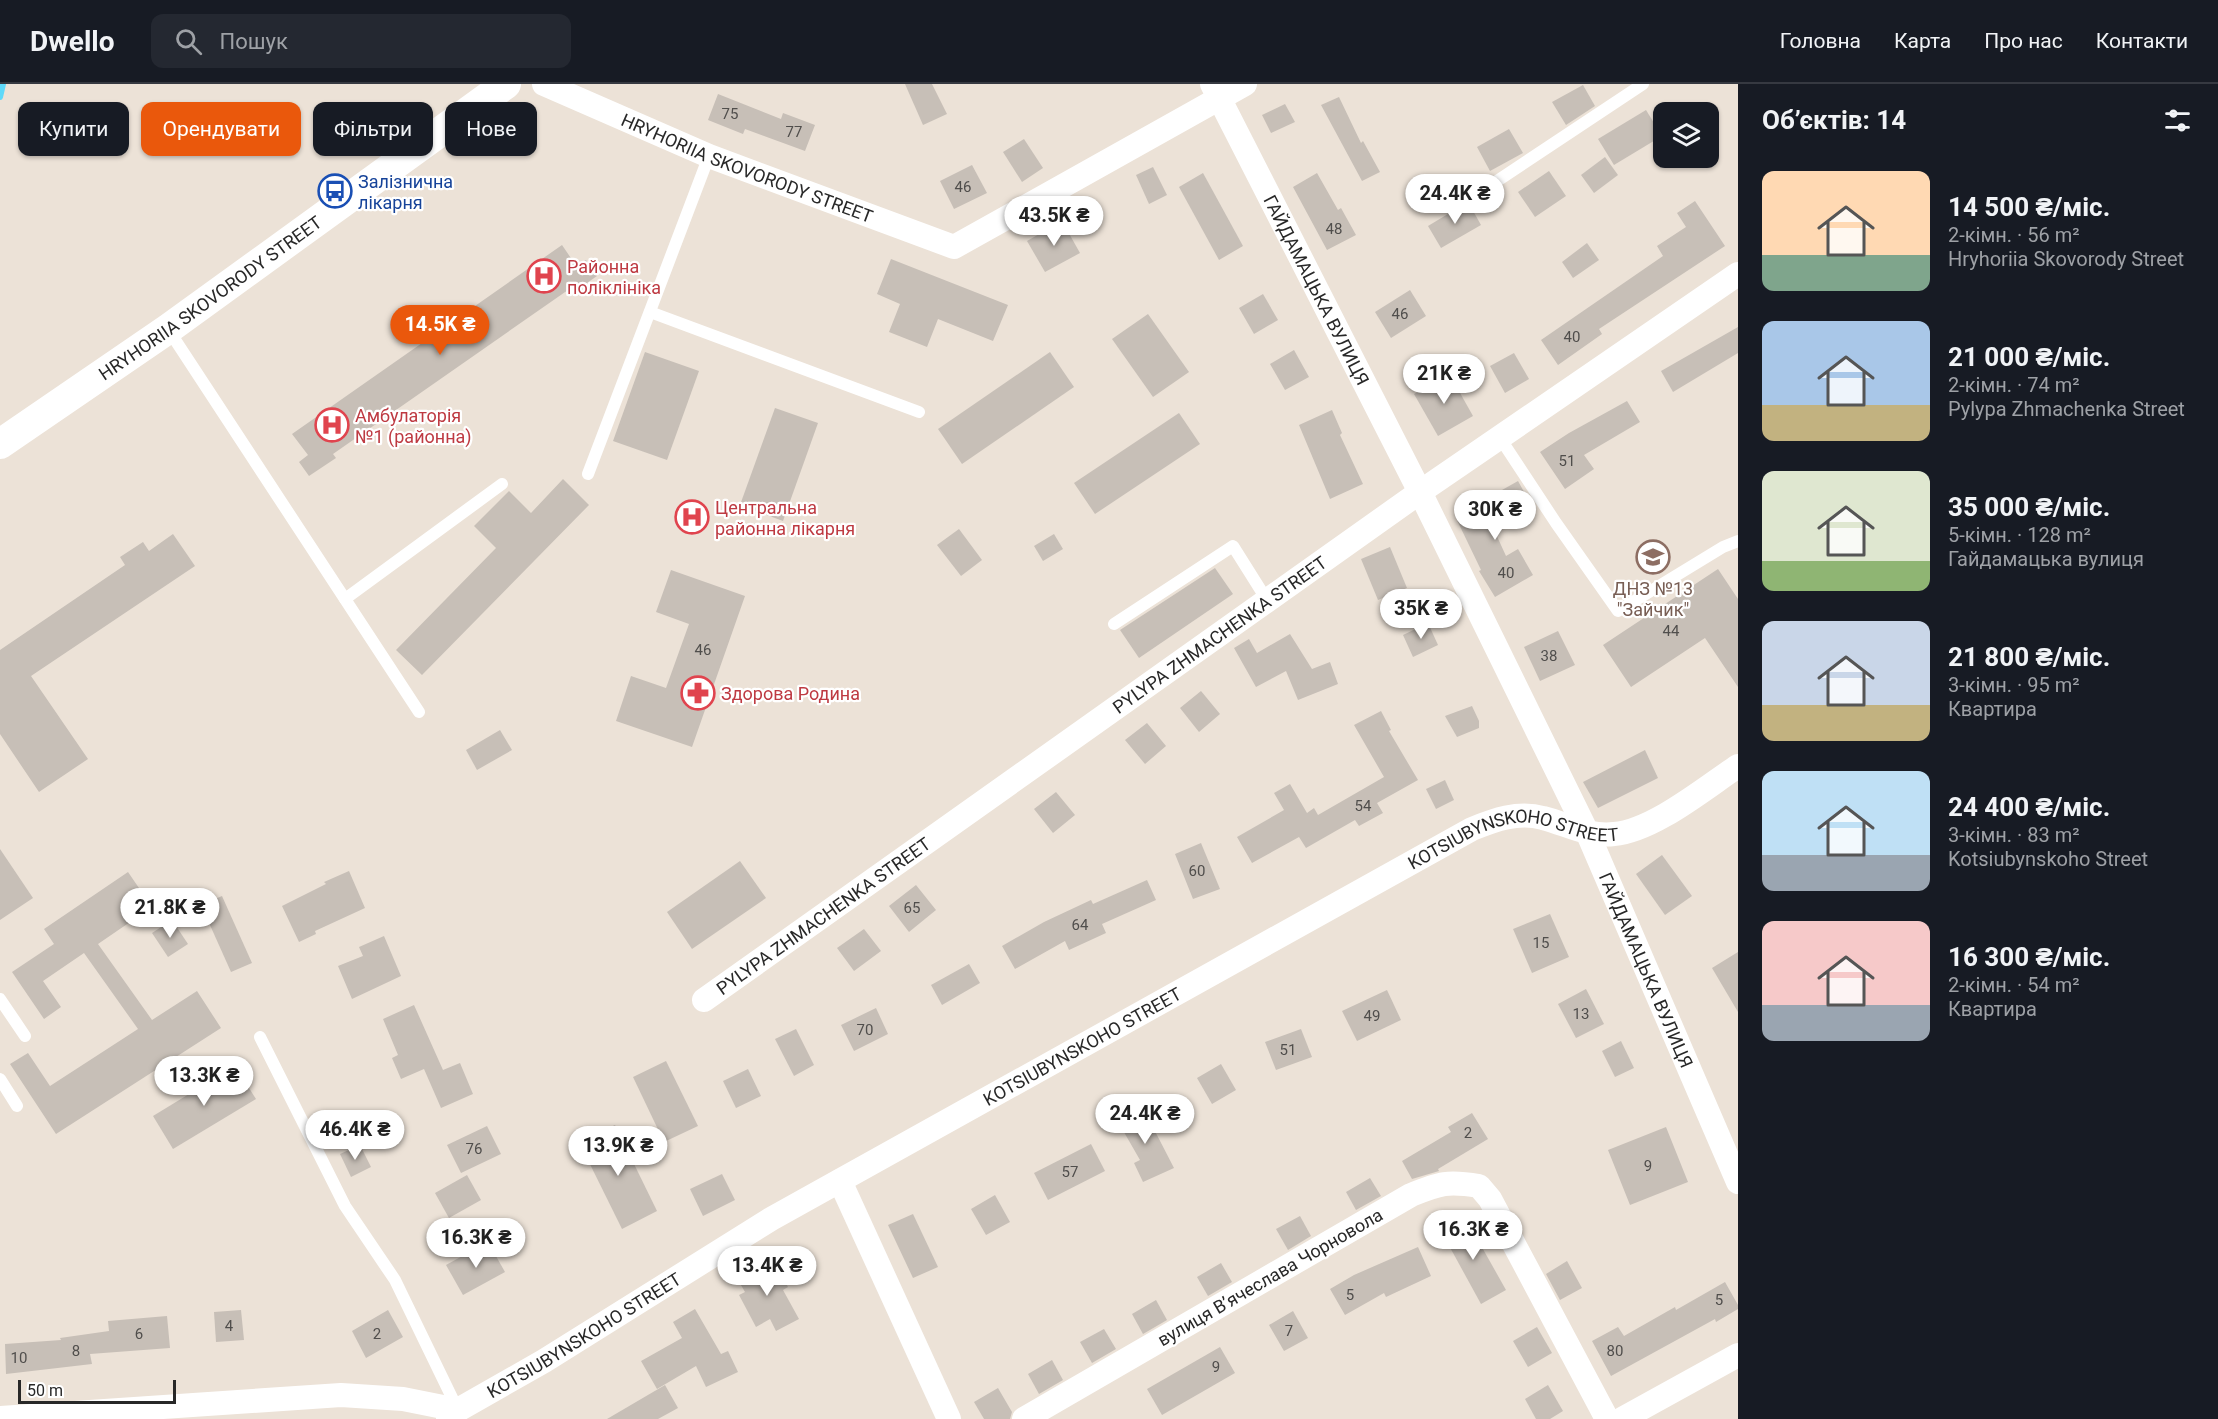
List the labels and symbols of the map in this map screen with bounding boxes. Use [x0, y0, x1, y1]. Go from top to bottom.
house number: 75 [722, 105, 738, 123]
street label: HRYHORIIA SKOVORODY STREET [618, 109, 876, 227]
house number: 77 [786, 123, 802, 141]
place label: Залізнична лікарня [358, 171, 453, 213]
bus stop icon: Залізнична лікарня [317, 173, 353, 209]
pin: 24.4K ₴ [1400, 174, 1510, 225]
house number: 46 [955, 178, 971, 196]
street label: ГАЙДАМАЦЬКА ВУЛИЦЯ [1260, 191, 1374, 388]
pin: 43.5K ₴ [999, 196, 1109, 247]
street label: HRYHORIIA SKOVORODY STREET [94, 211, 326, 384]
house number: 48 [1326, 220, 1342, 238]
place label: Районна поліклініка [567, 256, 661, 298]
hospital icon: Районна поліклініка [526, 258, 562, 294]
pin: 14.5K ₴ [385, 305, 495, 356]
house number: 46 [1392, 305, 1408, 323]
house number: 40 [1564, 328, 1580, 346]
pin: 21K ₴ [1402, 354, 1486, 405]
place label: Амбулаторія №1 (районна) [355, 405, 472, 448]
hospital icon: Амбулаторія №1 (районна) [314, 407, 350, 443]
house number: 51 [1559, 452, 1575, 470]
pin: 30K ₴ [1453, 490, 1537, 541]
place label: Центральна районна лікарня [715, 497, 855, 539]
hospital icon: Центральна районна лікарня [674, 499, 710, 535]
school or university icon: ДНЗ №13 "Зайчик" [1635, 539, 1671, 575]
street label: PYLYPA ZHMACHENKA STREET [1108, 551, 1331, 717]
house number: 40 [1498, 564, 1514, 582]
place label: ДНЗ №13 "Зайчик" [1613, 578, 1693, 620]
pin: 35K ₴ [1379, 589, 1463, 640]
house number: 44 [1663, 622, 1680, 640]
house number: 46 [695, 641, 711, 659]
house number: 38 [1541, 647, 1557, 665]
pharmacy icon: Здорова Родина [680, 675, 716, 711]
place label: Здорова Родина [721, 683, 860, 704]
house number: 54 [1355, 797, 1372, 815]
street label: KOTSIUBYNSKOHO STREET [1404, 805, 1620, 873]
street label: PYLYPA ZHMACHENKA STREET [712, 832, 934, 998]
house number: 60 [1189, 862, 1205, 880]
street label: ГАЙДАМАЦЬКА ВУЛИЦЯ [1595, 869, 1698, 1071]
pin: 21.8K ₴ [115, 888, 225, 939]
house number: 65 [904, 899, 920, 917]
house number: 64 [1072, 916, 1089, 934]
house number: 15 [1533, 934, 1549, 952]
street label: KOTSIUBYNSKOHO STREET [979, 982, 1185, 1109]
house number: 13 [1573, 1005, 1589, 1023]
house number: 49 [1364, 1007, 1380, 1025]
house number: 70 [857, 1021, 873, 1039]
house number: 51 [1280, 1041, 1296, 1059]
pin: 13.3K ₴ [149, 1056, 259, 1107]
pin: 24.4K ₴ [1090, 1094, 1200, 1145]
pin: 46.4K ₴ [300, 1110, 410, 1161]
house number: 2 [1464, 1124, 1472, 1142]
pin: 13.9K ₴ [563, 1126, 673, 1177]
house number: 76 [466, 1140, 482, 1158]
house number: 9 [1644, 1157, 1652, 1175]
house number: 57 [1062, 1163, 1078, 1181]
street label: вулиця Вʼячеслава Чорновола [1154, 1204, 1386, 1350]
pin: 16.3K ₴ [1418, 1210, 1528, 1261]
pin: 16.3K ₴ [421, 1218, 531, 1269]
pin: 13.4K ₴ [712, 1246, 822, 1297]
street label: KOTSIUBYNSKOHO STREET [483, 1268, 685, 1402]
house number: 5 [1346, 1286, 1354, 1304]
house number: 5 [1715, 1291, 1723, 1309]
house number: 4 [225, 1317, 234, 1335]
house number: 7 [1285, 1322, 1293, 1340]
house number: 6 [135, 1325, 143, 1343]
house number: 2 [373, 1325, 381, 1343]
house number: 8 [72, 1342, 80, 1360]
house number: 80 [1607, 1342, 1623, 1360]
house number: 10 [11, 1349, 27, 1367]
house number: 9 [1212, 1358, 1220, 1376]
scale bar [18, 1377, 176, 1404]

